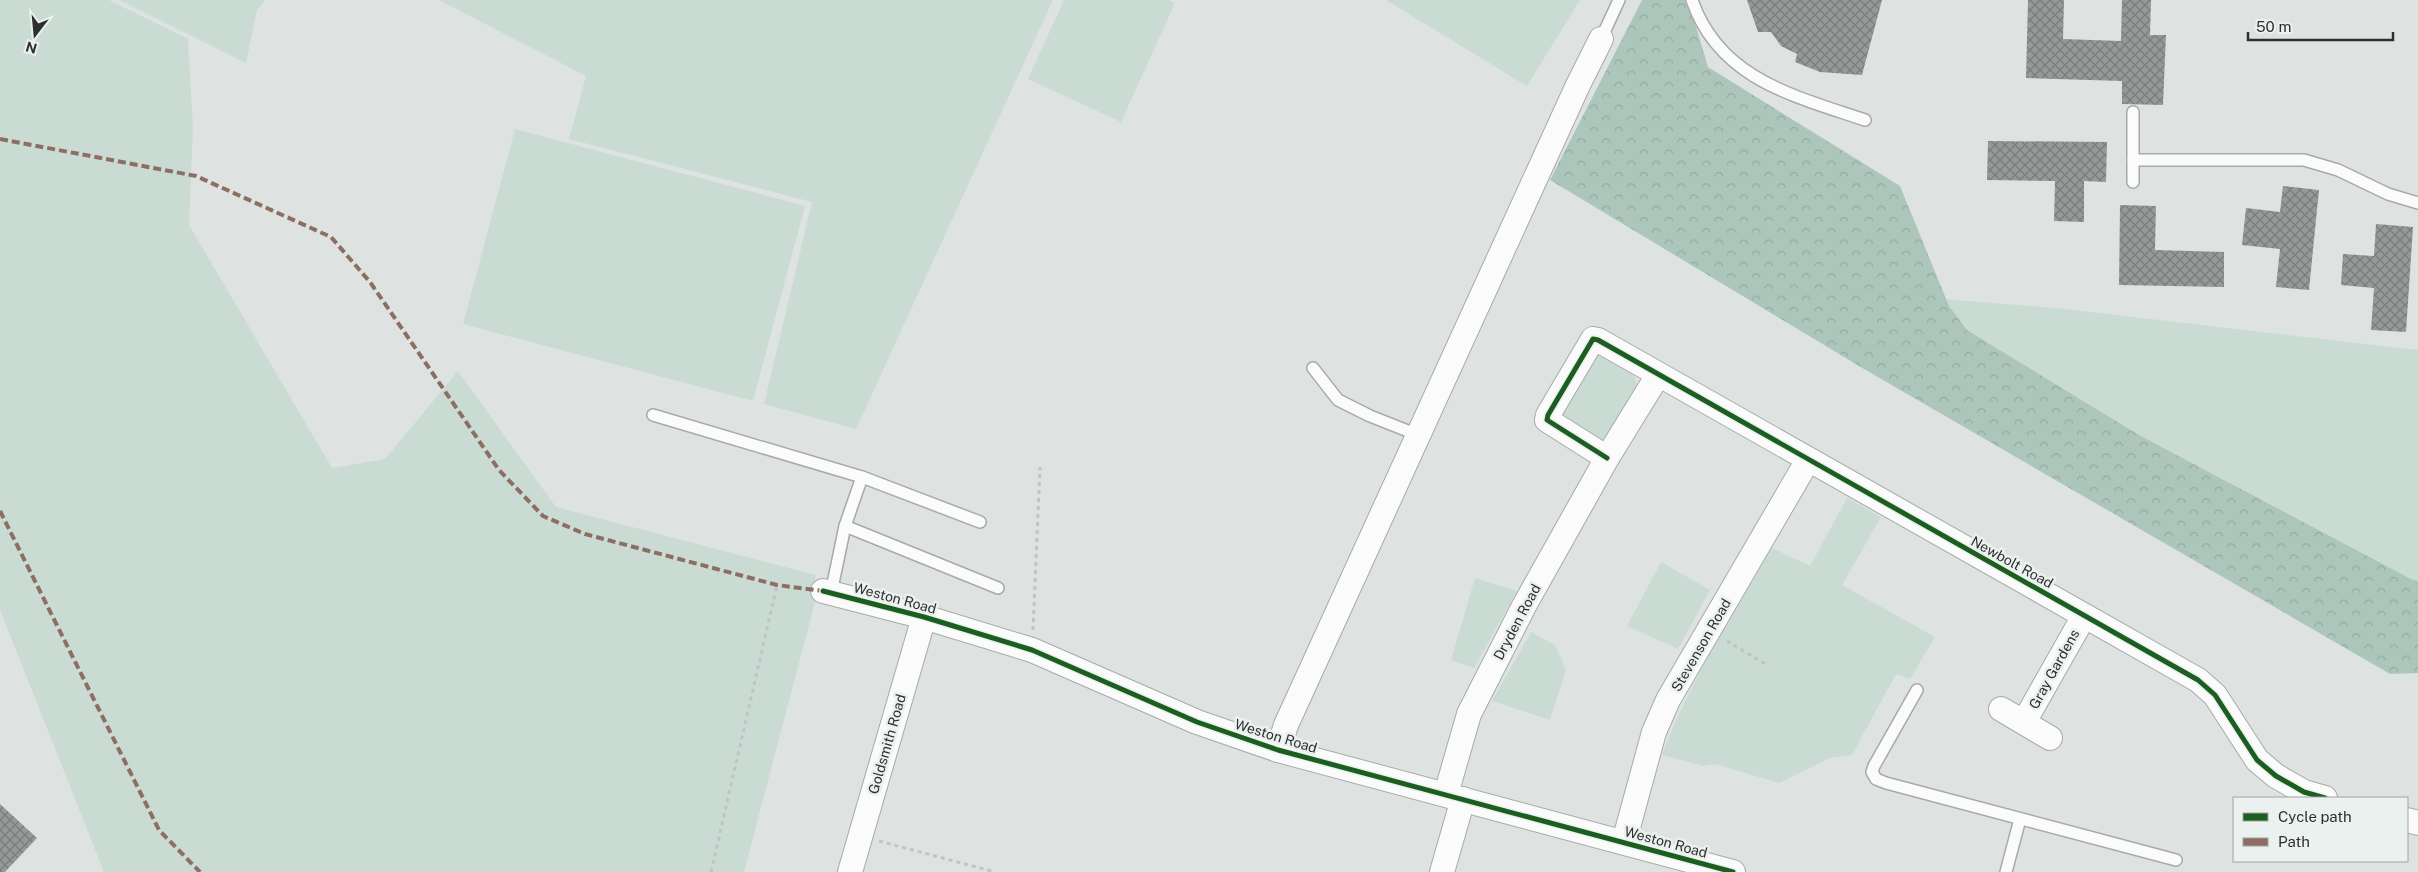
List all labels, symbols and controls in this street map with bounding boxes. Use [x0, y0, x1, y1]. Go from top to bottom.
north arrow [10, 10, 60, 60]
scale bar [2248, 10, 2393, 42]
text: 50 m [2256, 18, 2291, 35]
text: N [24, 38, 39, 57]
street label: Newbolt Road [1968, 533, 2056, 591]
street label: Weston Road [852, 579, 938, 617]
street label: Dryden Road [1490, 581, 1544, 663]
street label: Stevenson Road [1668, 596, 1734, 694]
street label: Gray Gardens [2026, 626, 2082, 712]
street label: Goldsmith Road [865, 692, 909, 796]
street label: Weston Road [1233, 716, 1319, 756]
legend [2233, 797, 2408, 862]
text: Cycle path [2278, 808, 2352, 825]
street label: Weston Road [1623, 823, 1709, 861]
text: Path [2278, 833, 2310, 850]

